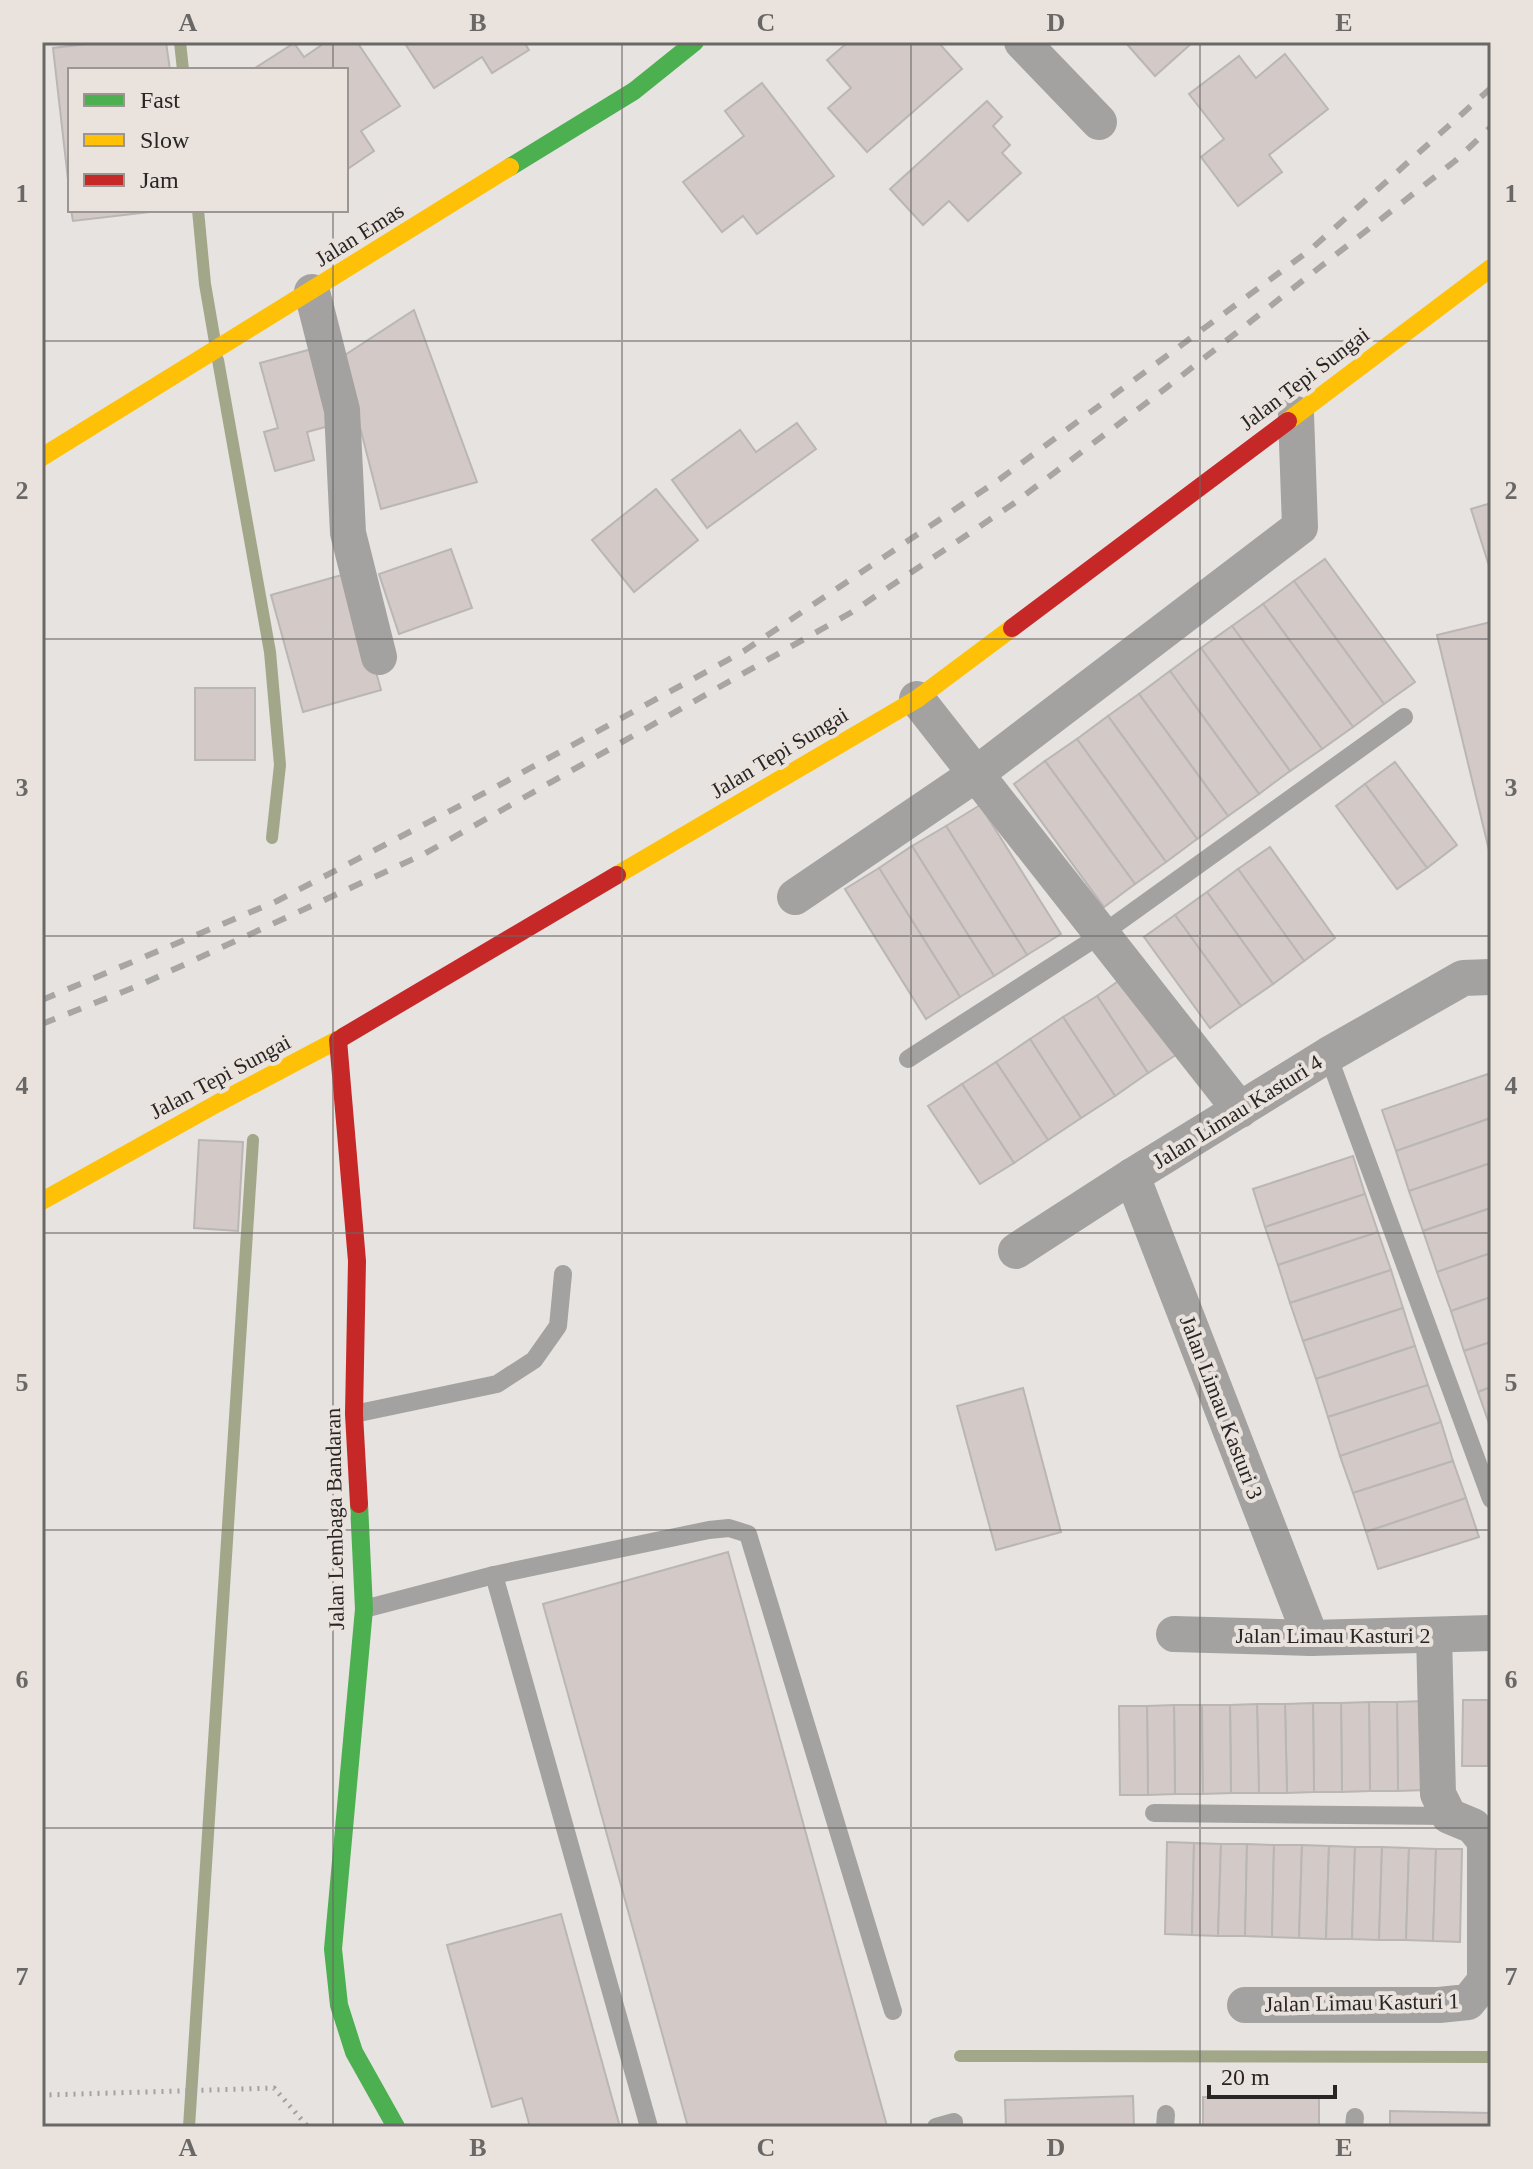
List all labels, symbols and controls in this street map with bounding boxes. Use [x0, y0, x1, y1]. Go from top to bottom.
text: A [179, 8, 198, 37]
text: B [469, 8, 487, 37]
text: C [757, 8, 775, 37]
text: D [1047, 8, 1065, 37]
text: E [1335, 8, 1353, 37]
legend [68, 68, 348, 212]
text: Fast [140, 87, 180, 113]
text: Slow [140, 127, 190, 153]
text: Jam [140, 167, 179, 193]
text: 1 [16, 179, 29, 208]
text: 1 [1505, 179, 1518, 208]
street label: Jalan Emas [310, 197, 408, 271]
street label: Jalan Tepi Sungai [1235, 322, 1374, 435]
text: 2 [16, 476, 29, 505]
text: 2 [1505, 476, 1518, 505]
street label: Jalan Tepi Sungai [706, 702, 852, 803]
text: 3 [16, 773, 29, 802]
text: 3 [1505, 773, 1518, 802]
street label: Jalan Tepi Sungai [146, 1029, 295, 1124]
street label: Jalan Limau Kasturi 4 [1148, 1049, 1327, 1174]
text: 4 [16, 1071, 29, 1100]
text: 4 [1505, 1071, 1518, 1100]
street label: Jalan Limau Kasturi 3 [1175, 1312, 1268, 1503]
text: 5 [16, 1368, 29, 1397]
text: 5 [1505, 1368, 1518, 1397]
street label: Jalan Lembaga Bandaran [320, 1408, 349, 1630]
street label: Jalan Limau Kasturi 2 [1236, 1623, 1430, 1648]
text: 6 [16, 1665, 29, 1694]
text: 6 [1505, 1665, 1518, 1694]
text: 7 [16, 1962, 29, 1991]
text: 7 [1505, 1962, 1518, 1991]
street label: Jalan Limau Kasturi 1 [1264, 1988, 1460, 2017]
scale bar [1209, 2049, 1335, 2099]
text: 20 m [1221, 2064, 1270, 2090]
text: A [179, 2133, 198, 2162]
text: B [469, 2133, 487, 2162]
text: C [757, 2133, 775, 2162]
text: D [1047, 2133, 1065, 2162]
text: E [1335, 2133, 1353, 2162]

